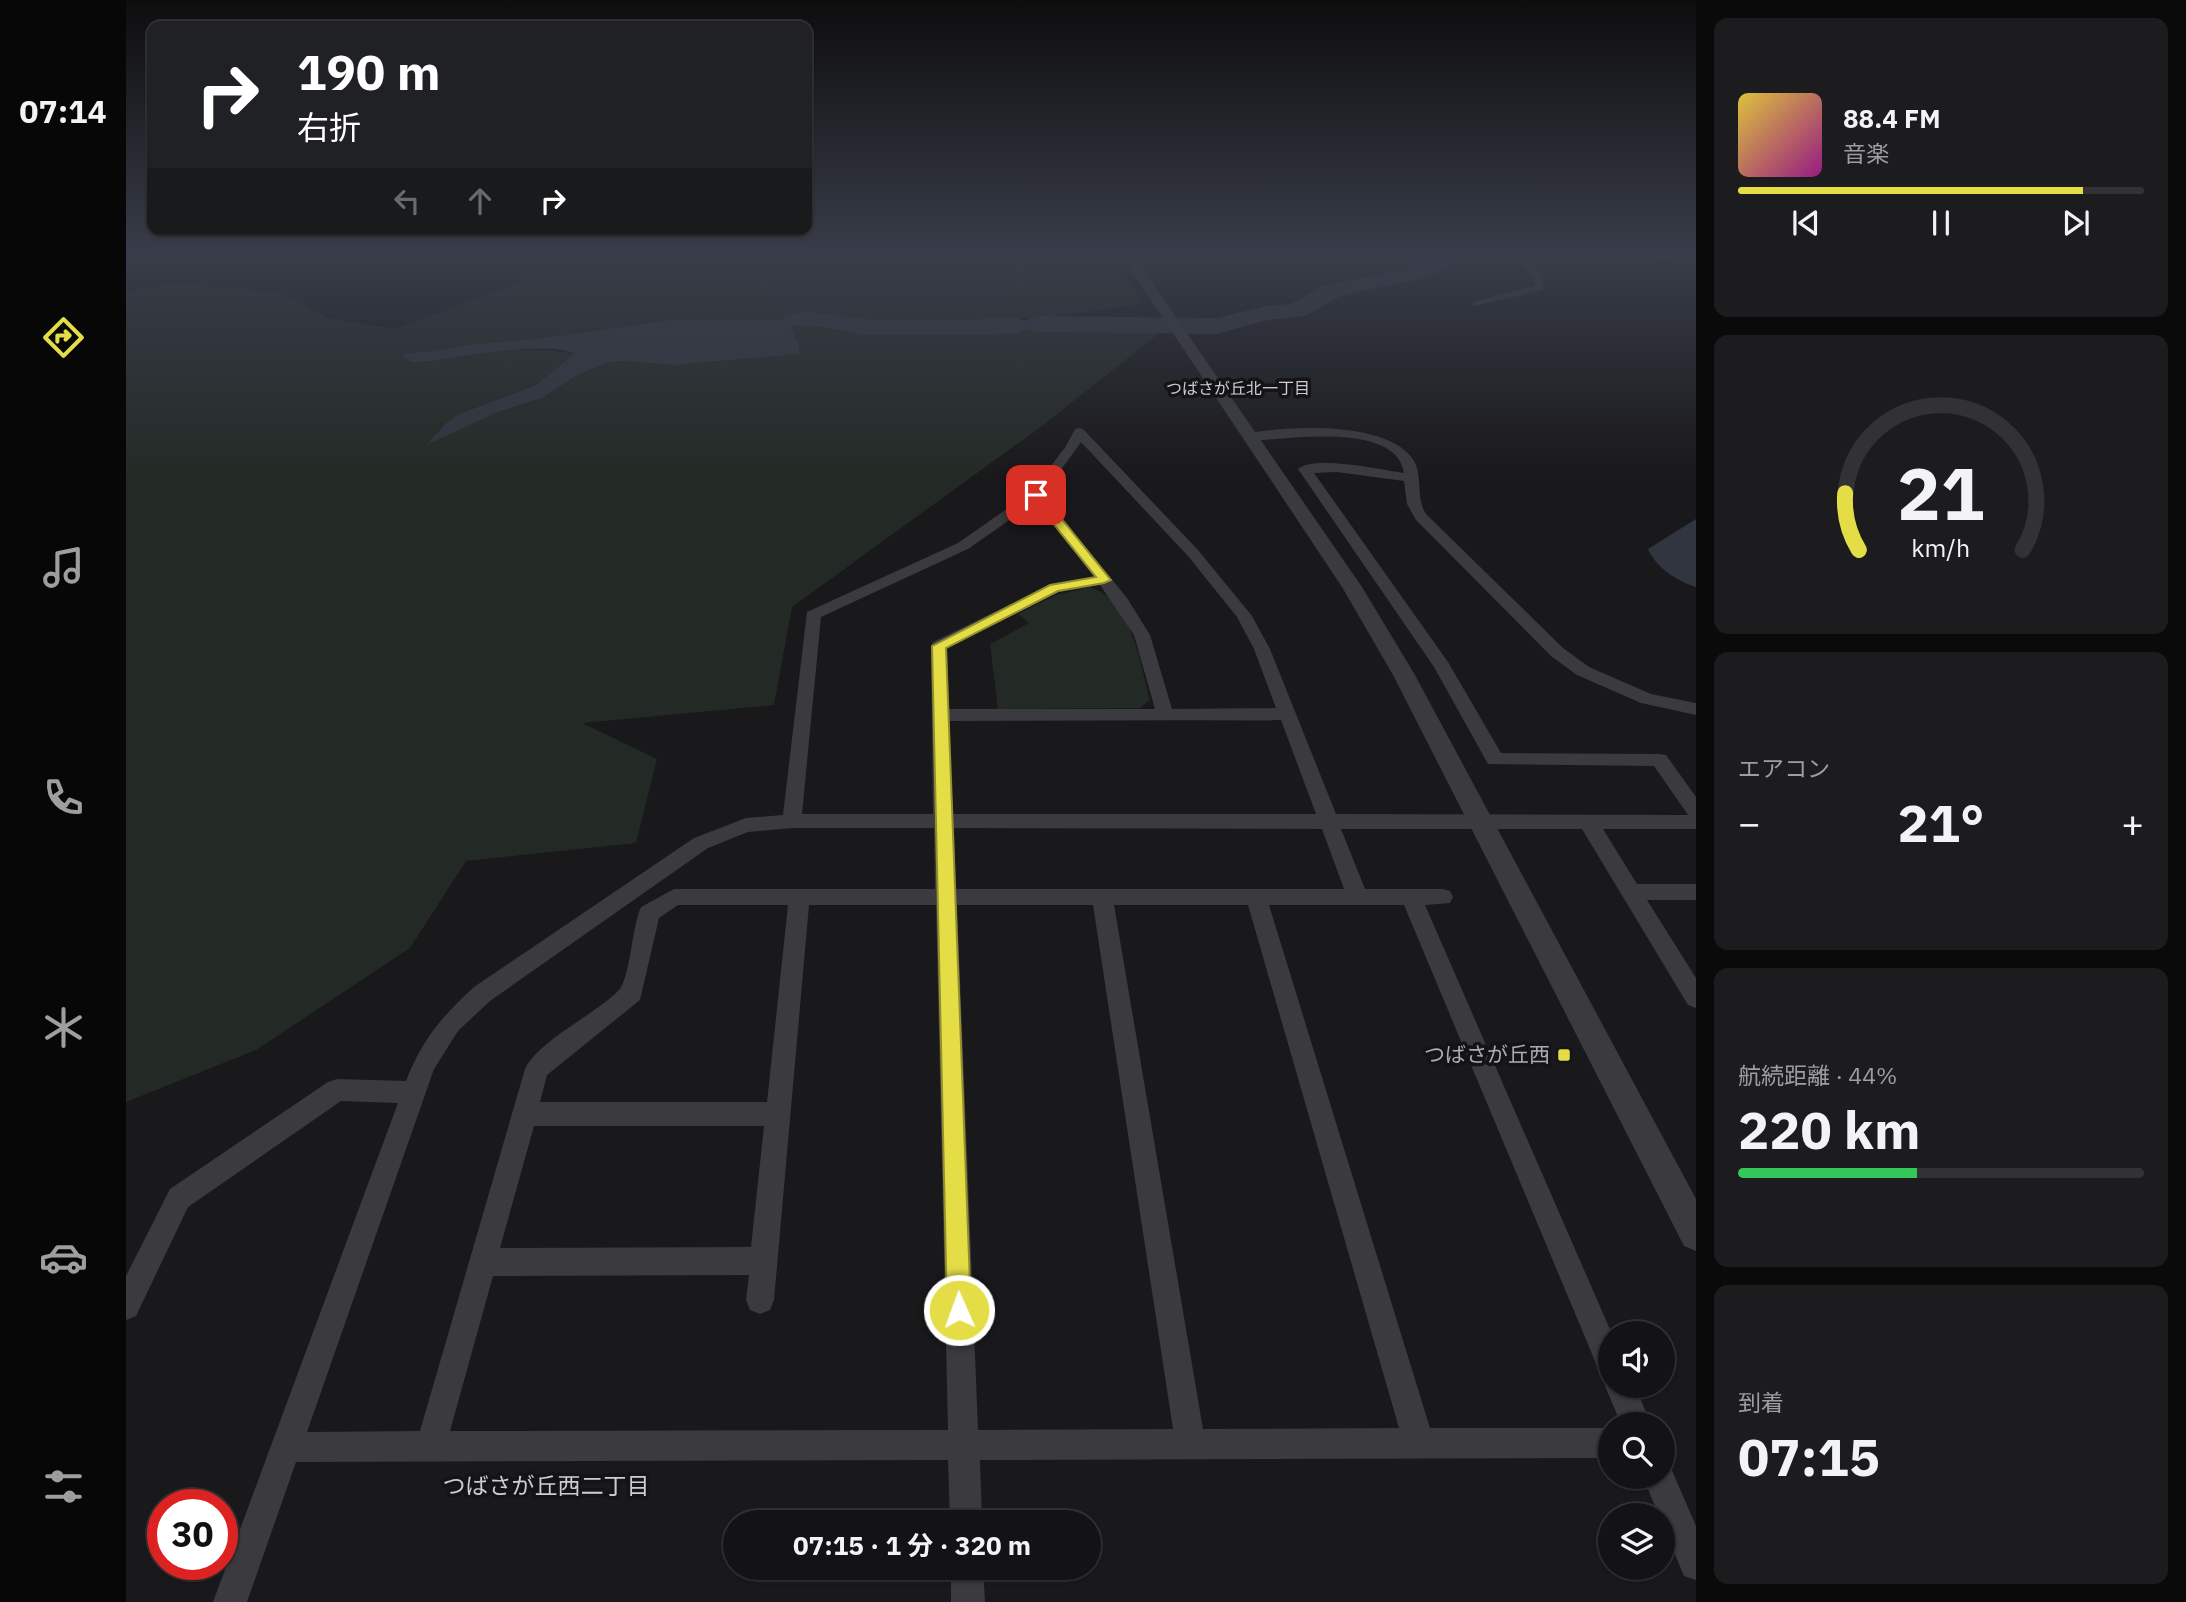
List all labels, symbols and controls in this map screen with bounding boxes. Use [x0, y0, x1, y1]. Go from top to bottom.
text: 190 m [297, 40, 441, 103]
icon: right [182, 49, 273, 140]
text: 07:14 [19, 90, 107, 132]
text: 88.4 FM [1843, 101, 1941, 135]
text: 右折 [297, 106, 361, 148]
text: 音楽 [1843, 138, 1889, 168]
icon: left [388, 182, 426, 220]
icon: ahead [461, 182, 499, 220]
icon: right [534, 182, 572, 220]
icon: previous [1787, 204, 1825, 242]
icon: pause [1922, 204, 1960, 242]
icon: next [2057, 204, 2095, 242]
icon: directions [39, 313, 88, 362]
district label: つばさが丘北一丁目 [1166, 378, 1310, 398]
text: 21 [1897, 446, 1985, 541]
pin [1006, 465, 1066, 525]
icon: arrive [1017, 476, 1055, 514]
text: km/h [1912, 531, 1970, 564]
icon: music [39, 543, 88, 592]
text: エアコン [1738, 753, 1830, 783]
icon: phone [39, 773, 88, 822]
text: 21° [1898, 789, 1984, 856]
text: − [1738, 798, 1761, 847]
text: + [2121, 798, 2144, 847]
icon: climate [39, 1003, 88, 1052]
place label: つばさが丘西 [1424, 1040, 1550, 1068]
marker: つばさが丘西 [1556, 1047, 1572, 1063]
text: 航続距離 · 44% [1738, 1060, 1897, 1090]
text: 220 km [1738, 1096, 1920, 1163]
icon: car [39, 1233, 88, 1282]
position arrow [922, 1273, 996, 1347]
map controls [1598, 1321, 1675, 1580]
button: sound [1598, 1321, 1675, 1398]
text: 到着 [1738, 1387, 1784, 1417]
button: search [1598, 1412, 1675, 1489]
text: 07:15 [1738, 1423, 1880, 1490]
icon: filters [39, 1462, 88, 1511]
district label: つばさが丘西二丁目 [443, 1470, 650, 1500]
speed limit sign: 30 [147, 1489, 238, 1580]
button: layers [1598, 1503, 1675, 1580]
text: 07:15 · 1 分 · 320 m [793, 1528, 1031, 1562]

